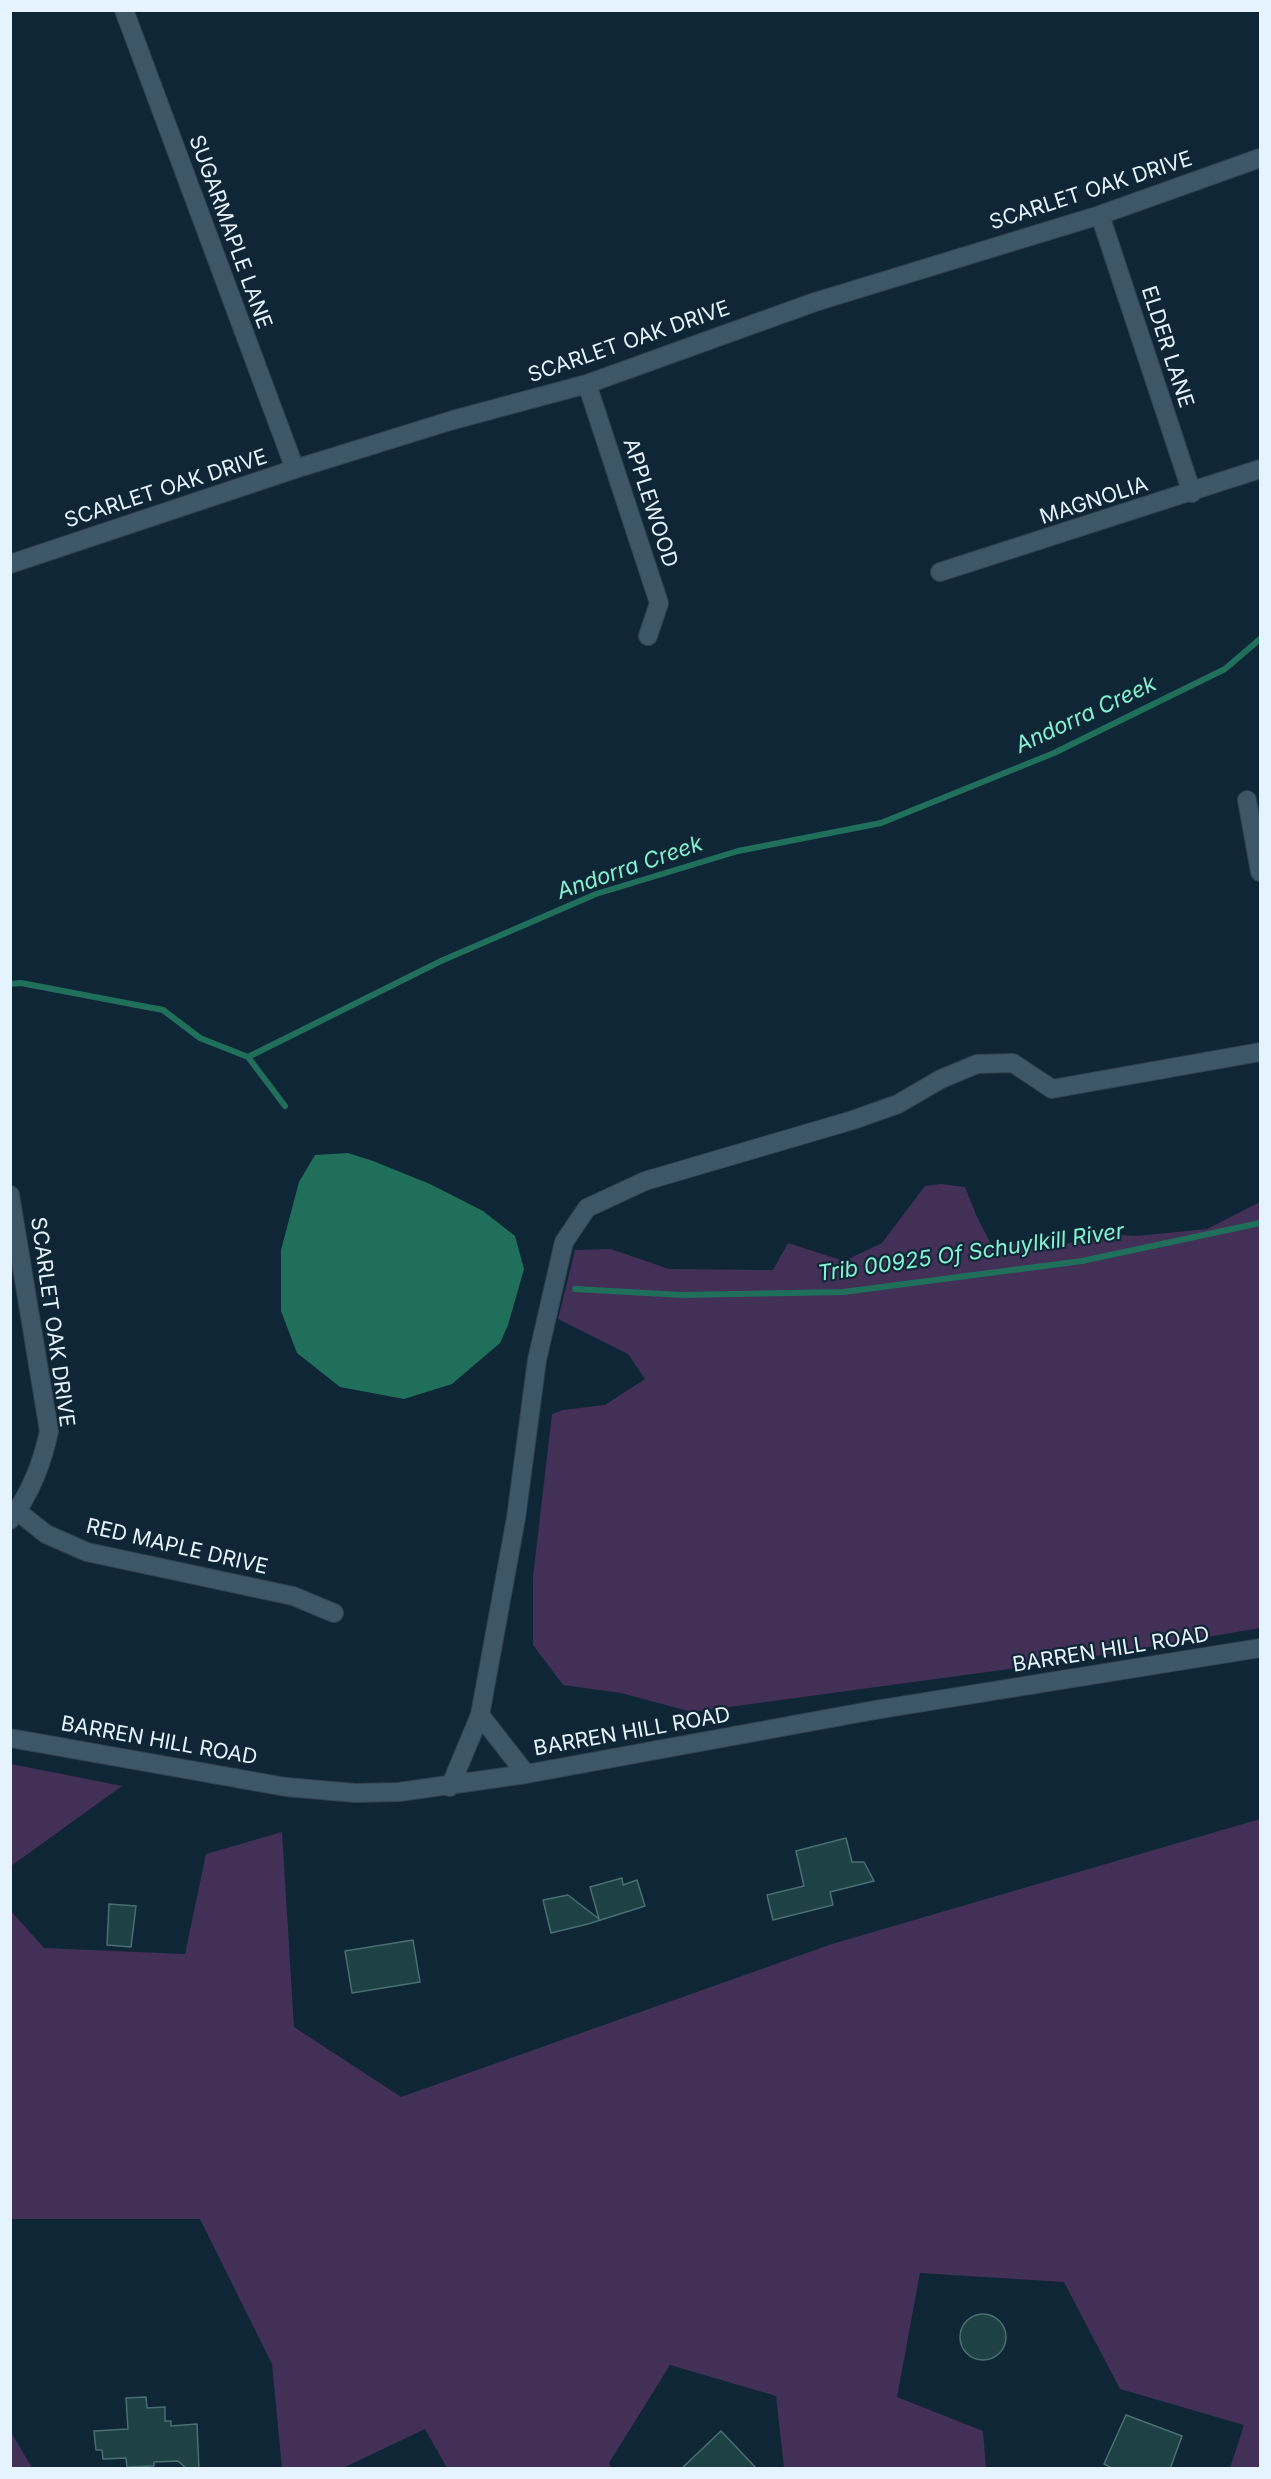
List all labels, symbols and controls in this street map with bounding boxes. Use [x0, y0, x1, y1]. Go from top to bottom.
street label: SUGARMAPLE LANE [183, 132, 277, 332]
street label: SCARLET OAK DRIVE [986, 146, 1196, 236]
street label: ELDER LANE [1135, 283, 1199, 411]
street label: SCARLET OAK DRIVE [525, 296, 733, 388]
street label: APPLEWOOD [617, 435, 683, 571]
street label: SCARLET OAK DRIVE [61, 444, 271, 534]
street label: MAGNOLIA [1037, 472, 1151, 530]
water label: Andorra Creek [1011, 671, 1161, 759]
water label: Andorra Creek [554, 831, 706, 905]
street label: SCARLET OAK DRIVE [25, 1215, 79, 1429]
water label: Trib 00925 Of Schuylkill River [816, 1218, 1126, 1288]
street label: RED MAPLE DRIVE [84, 1514, 270, 1580]
street label: BARREN HILL ROAD [1011, 1622, 1211, 1678]
street label: BARREN HILL ROAD [532, 1702, 732, 1762]
street label: BARREN HILL ROAD [59, 1711, 259, 1771]

